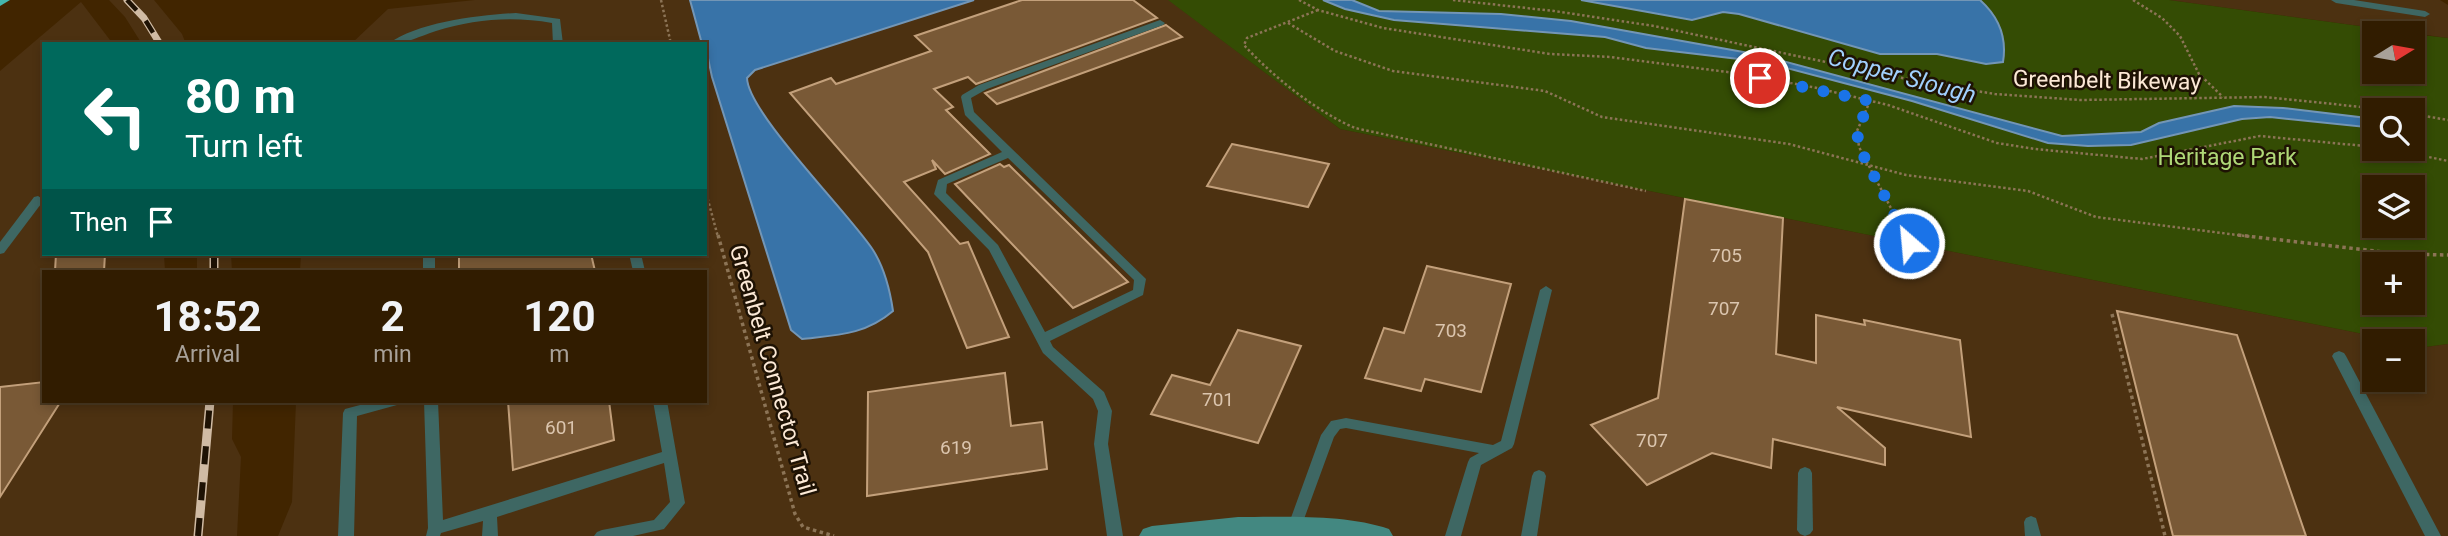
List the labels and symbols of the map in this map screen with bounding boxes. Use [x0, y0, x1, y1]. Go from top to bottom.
north arrow [2362, 21, 2426, 84]
water label: Copper Slough [1825, 43, 1979, 109]
pin [1730, 48, 1790, 108]
street label: Greenbelt Bikeway [2013, 65, 2201, 96]
park label: Heritage Park [2157, 144, 2297, 171]
position arrow [1872, 206, 1946, 280]
street label: Greenbelt Connector Trail [724, 242, 821, 499]
house number: 705 [1710, 244, 1742, 267]
house number: 707 [1708, 297, 1740, 320]
house number: 703 [1435, 319, 1467, 342]
house number: 701 [1202, 388, 1234, 411]
house number: 601 [545, 416, 577, 439]
house number: 707 [1636, 429, 1668, 452]
house number: 619 [940, 436, 972, 459]

